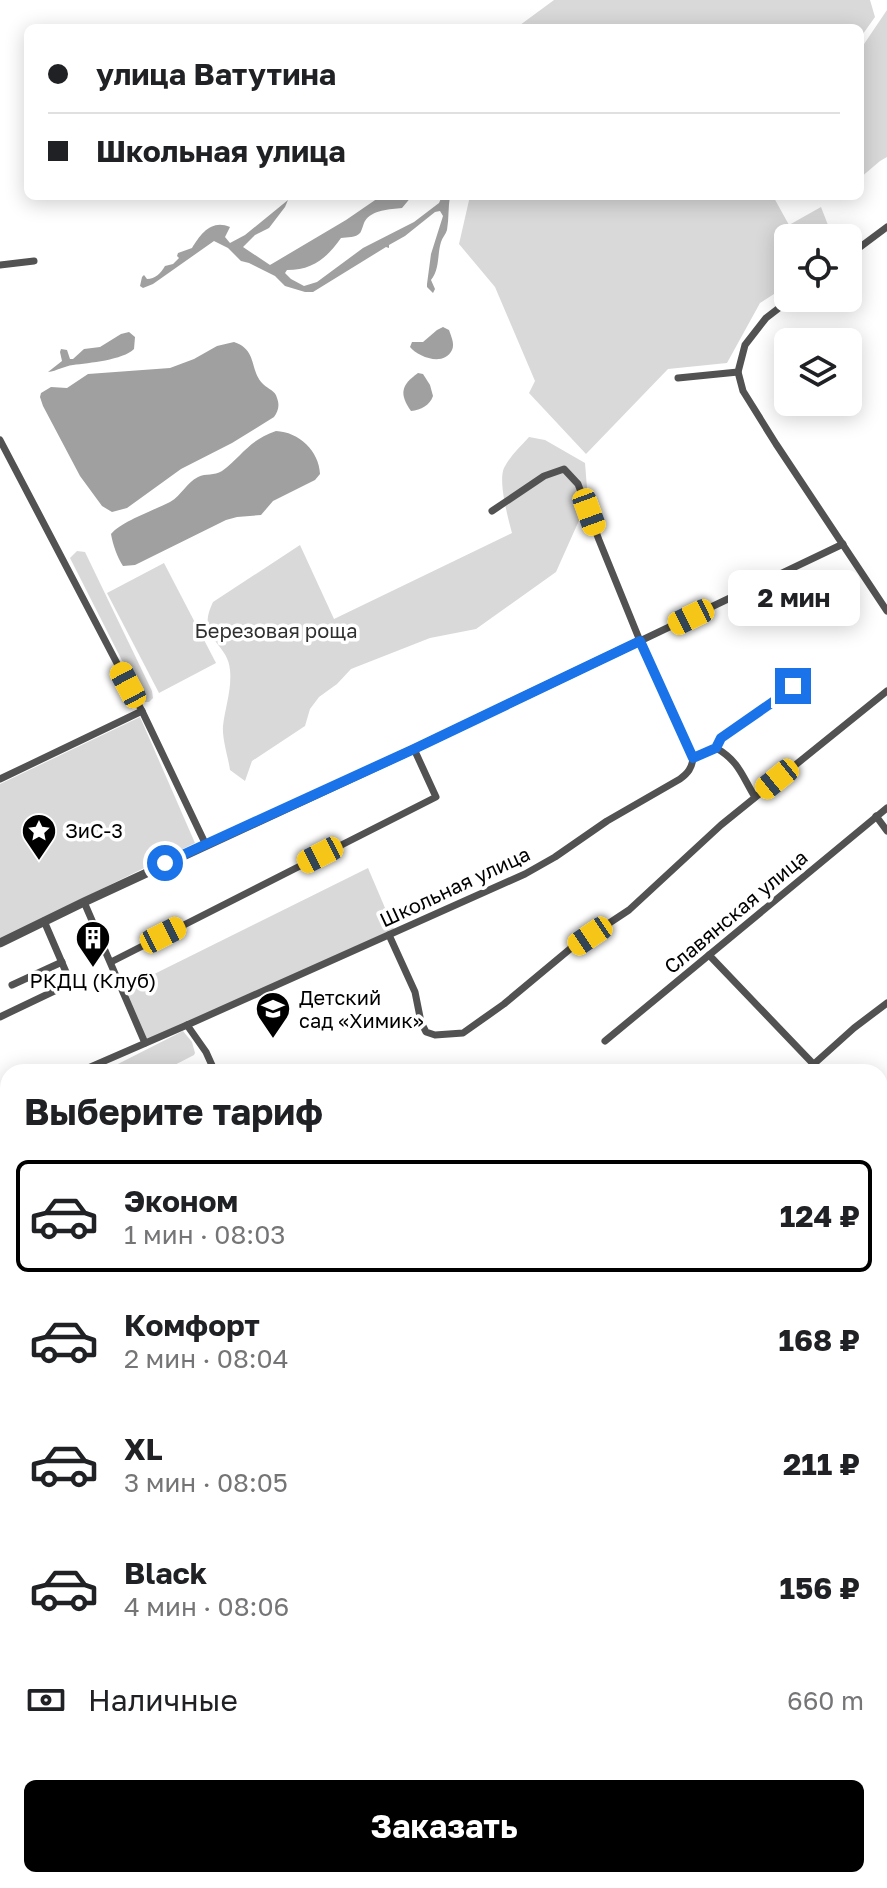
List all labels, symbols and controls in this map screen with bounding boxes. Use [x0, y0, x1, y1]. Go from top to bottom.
text: улица Ватутина [96, 56, 336, 92]
text: Школьная улица [96, 133, 346, 169]
map controls [774, 224, 862, 416]
button: locate [774, 224, 862, 312]
button: layers [774, 328, 862, 416]
car [570, 485, 608, 539]
callout: 2 мин [727, 570, 859, 626]
text: 2 мин [758, 582, 830, 613]
car [664, 596, 718, 638]
park label: Березовая роща [195, 618, 357, 642]
car [106, 658, 150, 712]
route end [775, 668, 811, 704]
car [751, 755, 803, 803]
place icon: ЗиС-3 [20, 812, 58, 862]
place label: ЗиС-3 [65, 818, 123, 842]
car [293, 833, 347, 877]
street label: Школьная улица [376, 841, 534, 931]
street label: Славянская улица [659, 844, 812, 978]
route start [147, 845, 183, 881]
car [136, 913, 190, 957]
car [563, 913, 617, 959]
building icon: РКДЦ (Клуб) [74, 919, 112, 969]
place label: РКДЦ (Клуб) [30, 968, 156, 992]
place label: Детский сад «Химик» [299, 985, 424, 1032]
school or university icon: Детский сад «Химик» [254, 990, 292, 1040]
text: Выберите тариф [24, 1090, 323, 1133]
icon: car [28, 1180, 100, 1252]
text: Эконом [124, 1183, 238, 1219]
text: 124 ₽ [780, 1198, 860, 1234]
text: 1 мин · 08:03 [124, 1219, 285, 1250]
icon: car [28, 1304, 100, 1376]
text: Комфорт [124, 1307, 260, 1343]
text: 168 ₽ [779, 1322, 860, 1358]
text: 2 мин · 08:04 [124, 1343, 289, 1374]
icon: car [28, 1428, 100, 1500]
text: XL [124, 1431, 163, 1467]
text: 211 ₽ [783, 1446, 860, 1482]
text: 3 мин · 08:05 [124, 1467, 288, 1498]
icon: car [28, 1552, 100, 1624]
text: Black [124, 1555, 207, 1591]
text: 156 ₽ [779, 1570, 860, 1606]
text: 4 мин · 08:06 [124, 1591, 289, 1622]
icon: cash [24, 1678, 68, 1722]
text: Наличные [88, 1682, 238, 1718]
text: 660 m [787, 1685, 864, 1716]
button: Заказать [24, 1780, 864, 1872]

